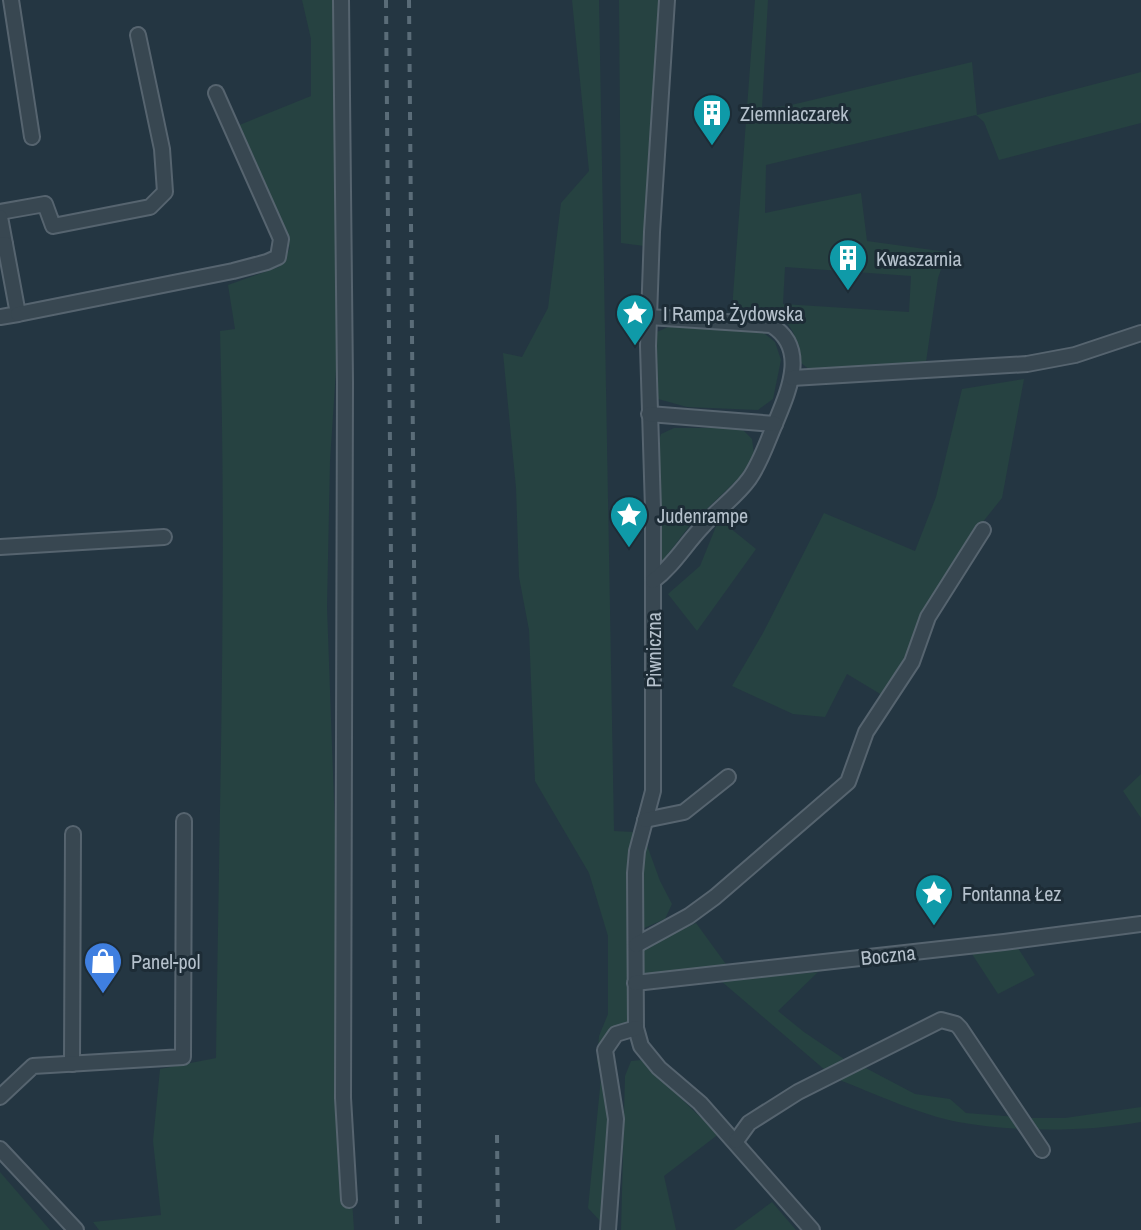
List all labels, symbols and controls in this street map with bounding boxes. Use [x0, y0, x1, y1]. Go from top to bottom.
building icon: Ziemniaczarek [691, 92, 733, 147]
place label: Ziemniaczarek [740, 100, 849, 127]
building icon: Kwaszarnia [827, 237, 869, 292]
place label: Kwaszarnia [876, 245, 962, 272]
place icon: I Rampa Żydowska [614, 292, 656, 347]
place label: I Rampa Żydowska [663, 300, 803, 327]
place icon: Judenrampe [608, 494, 650, 549]
place label: Judenrampe [657, 502, 748, 529]
street label: Piwniczna [640, 612, 667, 688]
place icon: Fontanna Łez [913, 872, 955, 927]
place label: Fontanna Łez [962, 880, 1062, 907]
street label: Boczna [859, 939, 917, 971]
shop icon: Panel-pol [82, 940, 124, 995]
place label: Panel-pol [131, 948, 200, 975]

